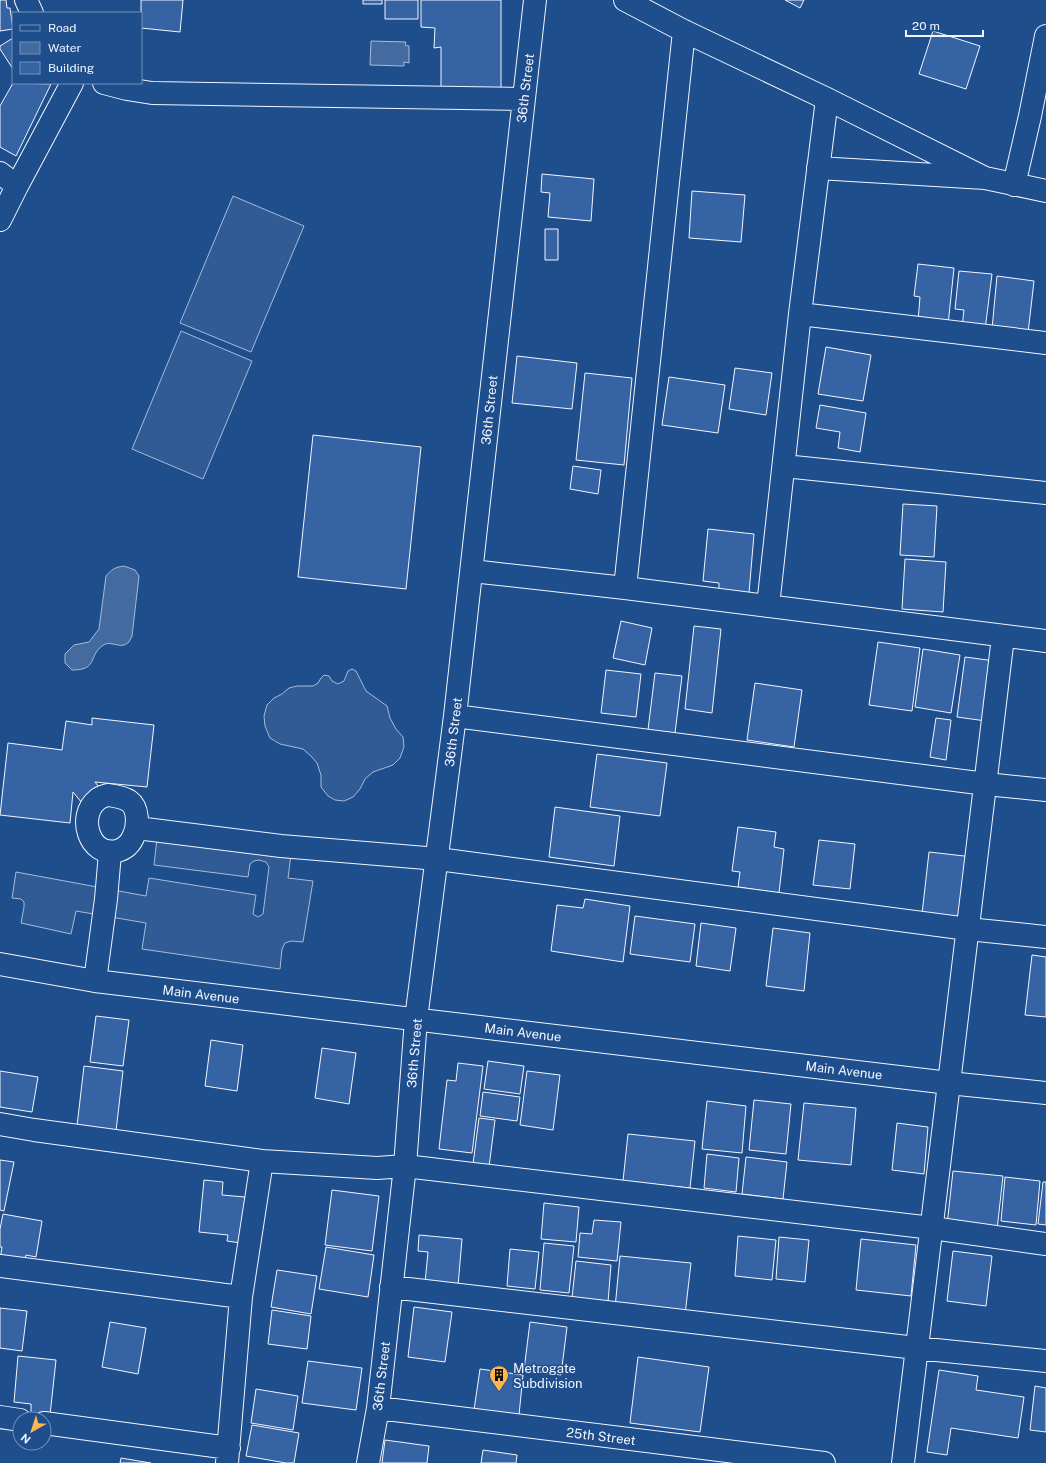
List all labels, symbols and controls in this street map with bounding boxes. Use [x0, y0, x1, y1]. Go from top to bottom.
legend [12, 12, 142, 84]
scale bar [906, 12, 983, 38]
text: 20 m [912, 19, 940, 33]
text: Road [48, 21, 76, 35]
text: Water [48, 41, 82, 55]
street label: 36th Street [514, 52, 537, 124]
text: Building [48, 61, 94, 75]
street label: 36th Street [478, 375, 501, 446]
street label: 36th Street [442, 696, 465, 768]
street label: Main Avenue [162, 982, 240, 1007]
street label: 36th Street [404, 1018, 425, 1089]
street label: Main Avenue [484, 1020, 562, 1045]
street label: Main Avenue [805, 1058, 883, 1083]
street label: 36th Street [370, 1340, 393, 1412]
place label: Metrogate Subdivision [513, 1361, 583, 1391]
building icon: Metrogate Subdivision [488, 1364, 510, 1392]
north arrow [12, 1411, 52, 1451]
street label: 25th Street [565, 1425, 636, 1448]
text: N [19, 1431, 33, 1446]

